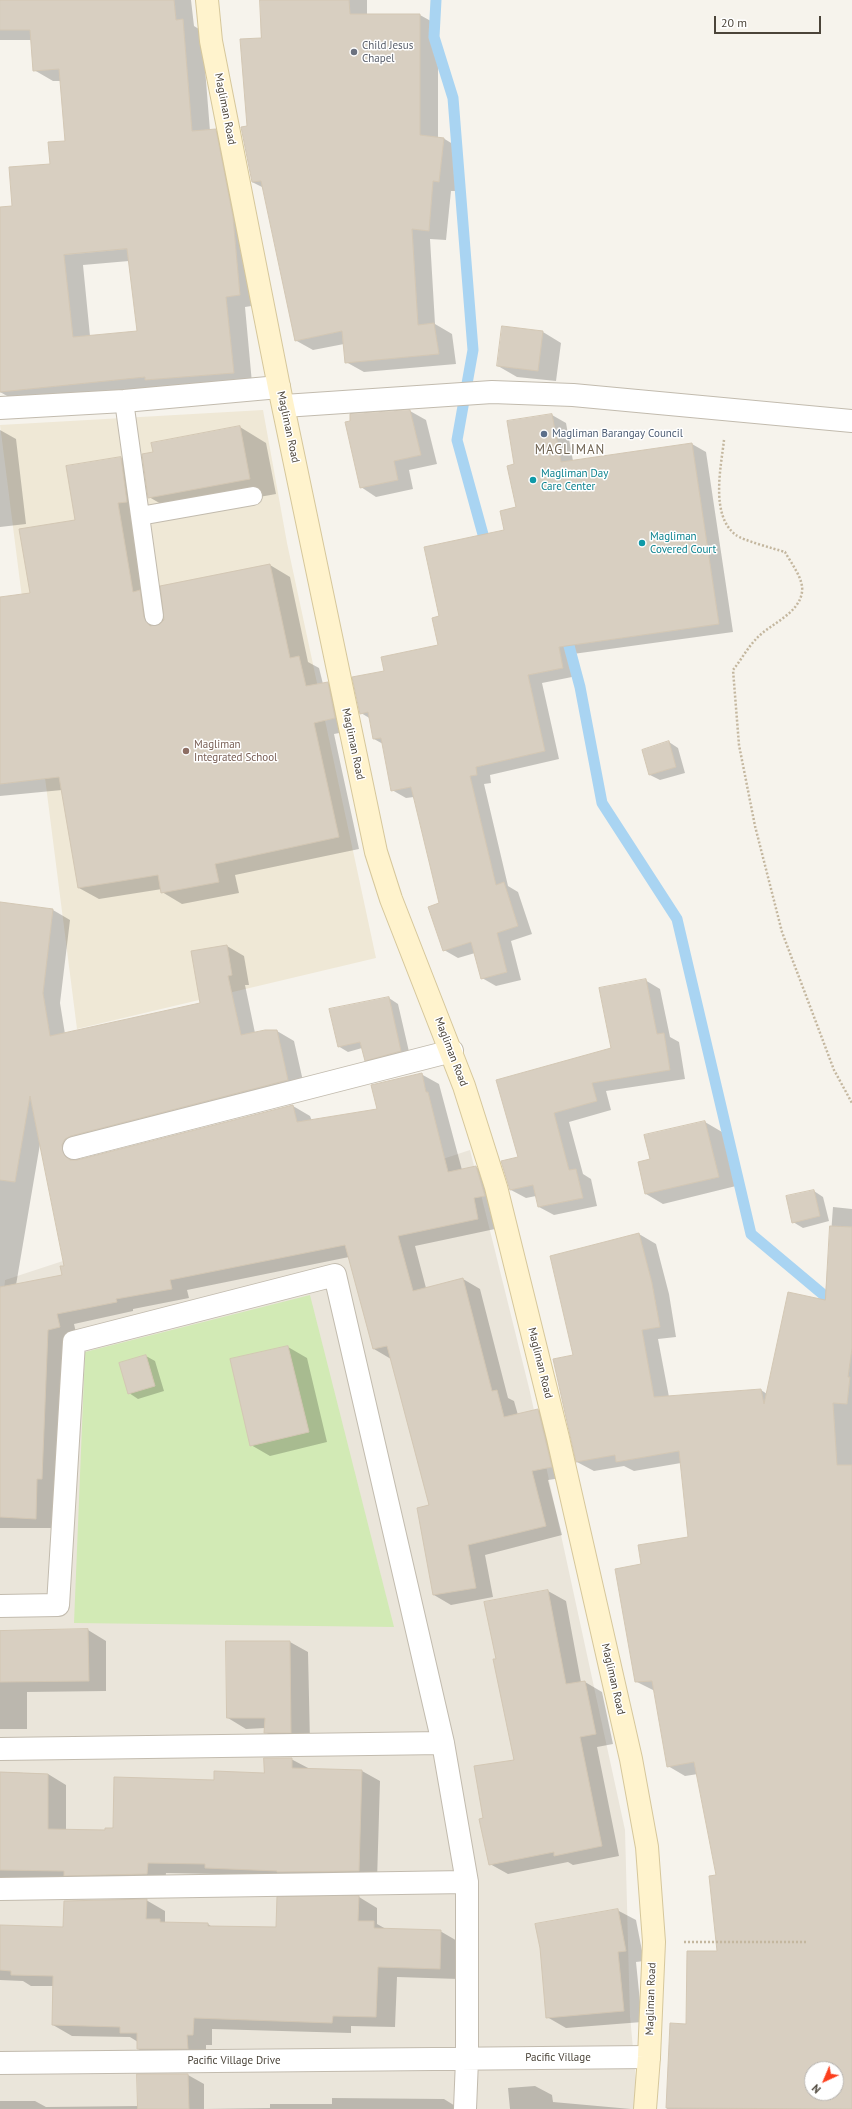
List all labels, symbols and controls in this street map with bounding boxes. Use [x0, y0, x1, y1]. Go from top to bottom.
scale bar [716, 8, 823, 34]
text: 20 m [721, 15, 747, 30]
place label: Child Jesus Chapel [362, 39, 413, 65]
marker: Child Jesus Chapel [349, 47, 359, 57]
street label: Magliman Road [212, 72, 238, 146]
street label: Magliman Road [274, 390, 302, 464]
place label: Magliman Barangay Council [552, 427, 683, 441]
marker: Magliman Barangay Council [539, 429, 549, 439]
district label: MAGLIMAN [535, 442, 605, 458]
place label: Magliman Day Care Center [541, 467, 608, 493]
marker: Magliman Day Care Center [528, 475, 538, 485]
place label: Magliman Covered Court [650, 530, 716, 556]
marker: Magliman Covered Court [637, 538, 647, 548]
street label: Magliman Road [339, 707, 367, 781]
place label: Magliman Integrated School [194, 738, 277, 764]
marker: Magliman Integrated School [181, 746, 191, 756]
street label: Magliman Road [432, 1016, 470, 1088]
street label: Magliman Road [525, 1326, 555, 1400]
street label: Magliman Road [598, 1642, 628, 1716]
street label: Magliman Road [643, 1962, 659, 2036]
street label: Pacific Village [525, 2051, 591, 2065]
street label: Pacific Village Drive [187, 2054, 281, 2068]
north arrow [804, 2061, 844, 2101]
text: N [809, 2081, 824, 2096]

